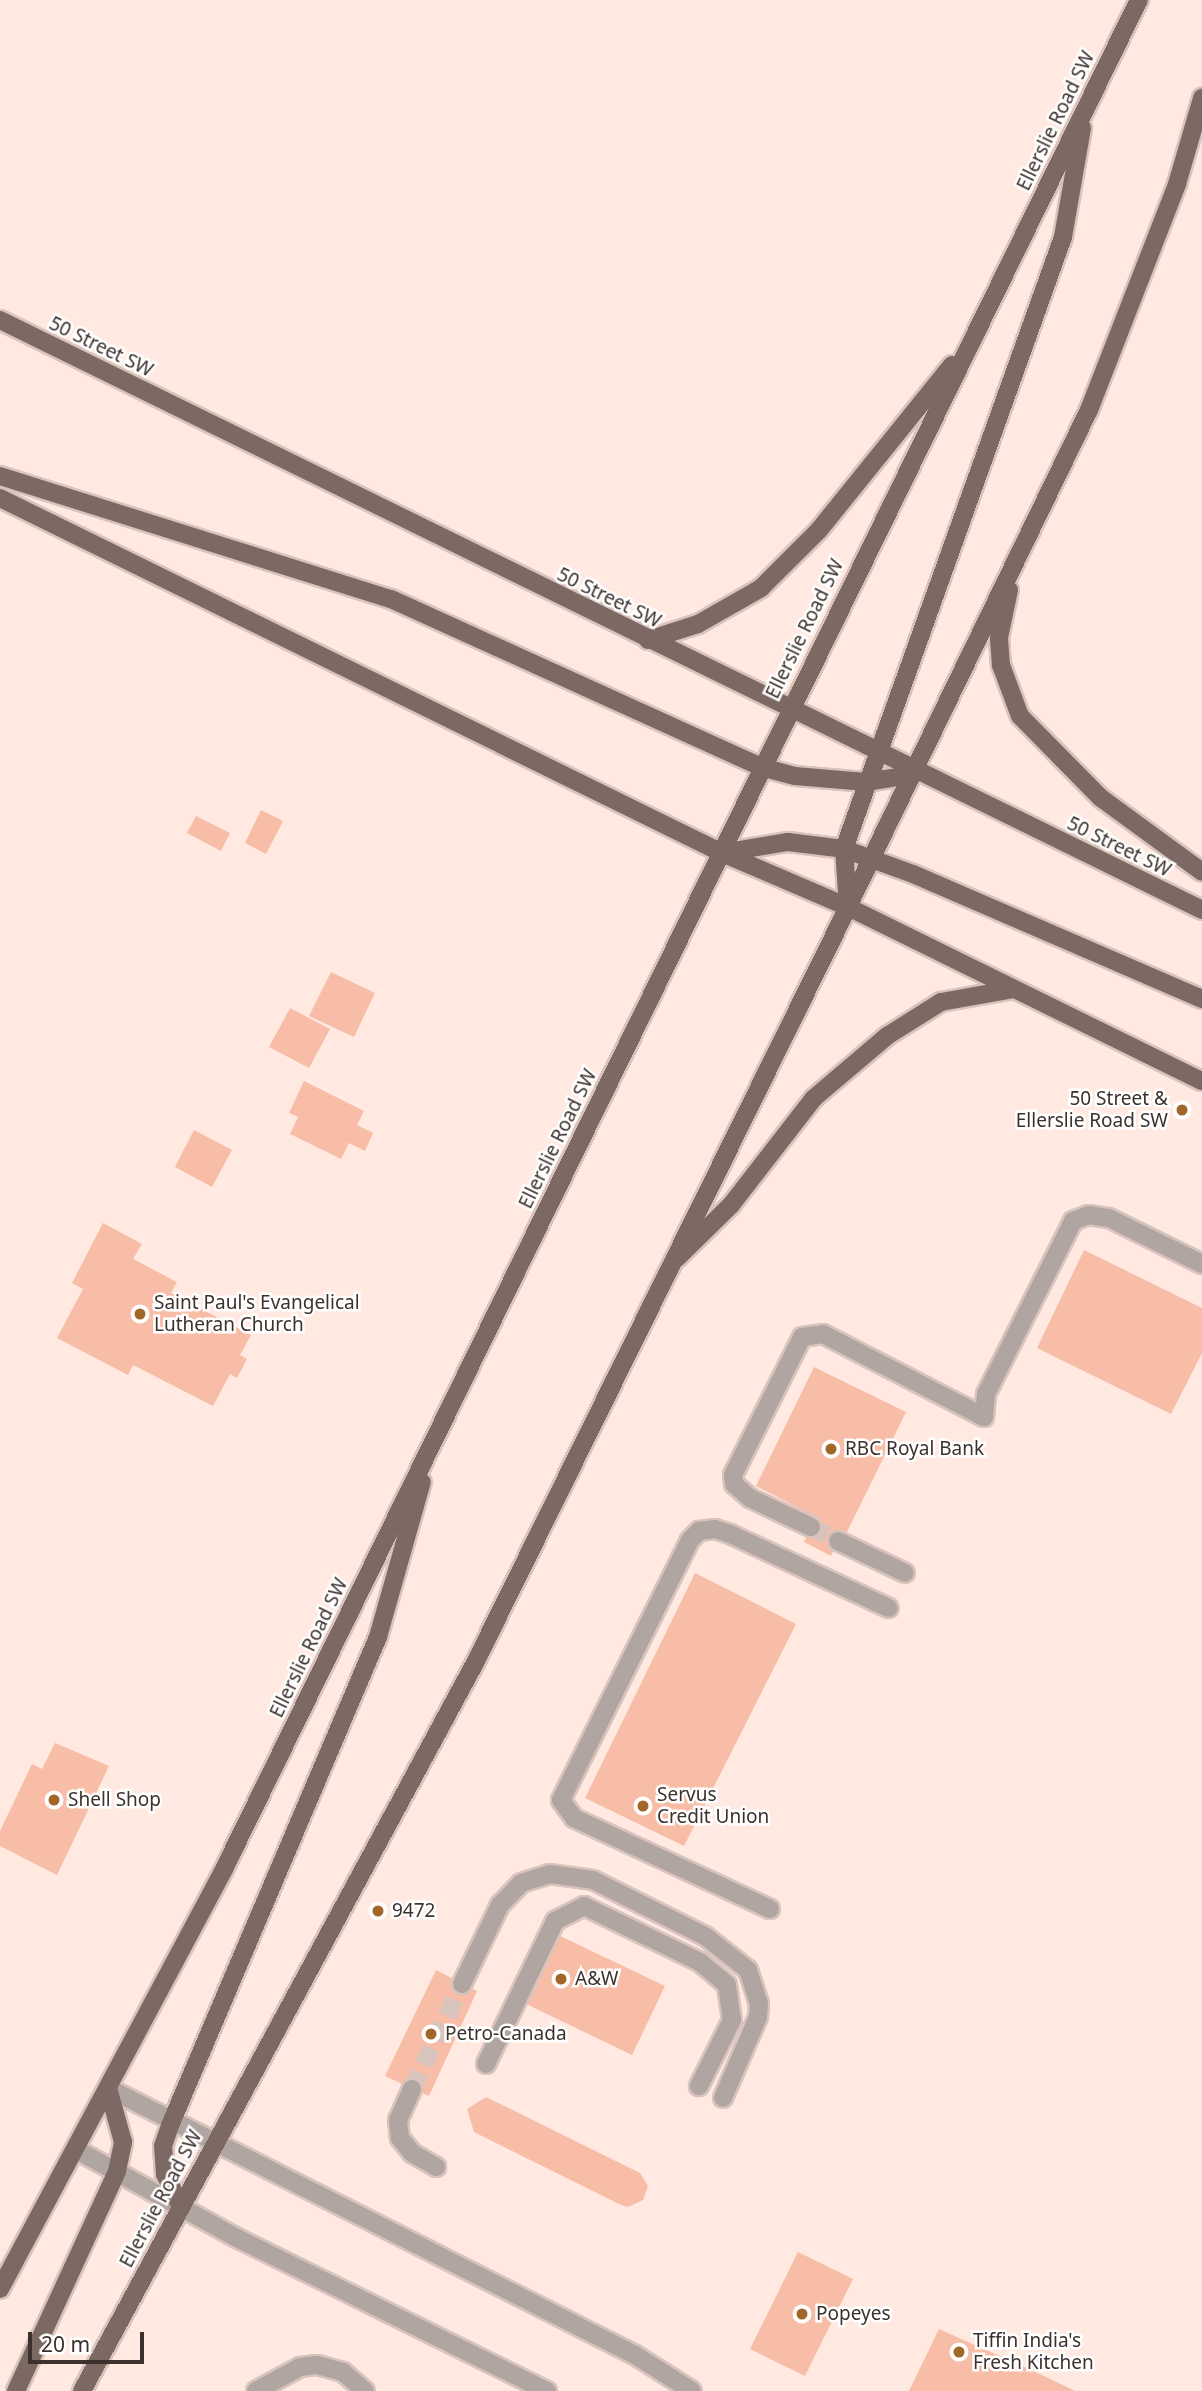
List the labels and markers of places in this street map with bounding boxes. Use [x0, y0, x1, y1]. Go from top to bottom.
place label: 50 Street & Ellerslie Road SW [1016, 1088, 1168, 1132]
marker: 50 Street & Ellerslie Road SW [1174, 1102, 1190, 1118]
place label: Saint Paul's Evangelical Lutheran Church [154, 1292, 360, 1336]
marker: Saint Paul's Evangelical Lutheran Church [132, 1306, 148, 1322]
place label: RBC Royal Bank [845, 1438, 984, 1460]
marker: RBC Royal Bank [823, 1441, 839, 1457]
place label: Servus Credit Union [657, 1784, 769, 1828]
place label: Shell Shop [68, 1789, 161, 1811]
marker: Shell Shop [46, 1792, 62, 1808]
marker: Servus Credit Union [635, 1798, 651, 1814]
place label: 9472 [392, 1900, 435, 1922]
marker: 9472 [370, 1903, 386, 1919]
place label: A&W [575, 1968, 618, 1990]
marker: A&W [553, 1971, 569, 1987]
place label: Petro-Canada [445, 2023, 567, 2045]
marker: Petro-Canada [423, 2026, 439, 2042]
place label: Popeyes [816, 2303, 891, 2325]
marker: Popeyes [794, 2306, 810, 2322]
place label: Tiffin India's Fresh Kitchen [973, 2330, 1094, 2374]
marker: Tiffin India's Fresh Kitchen [951, 2344, 967, 2360]

